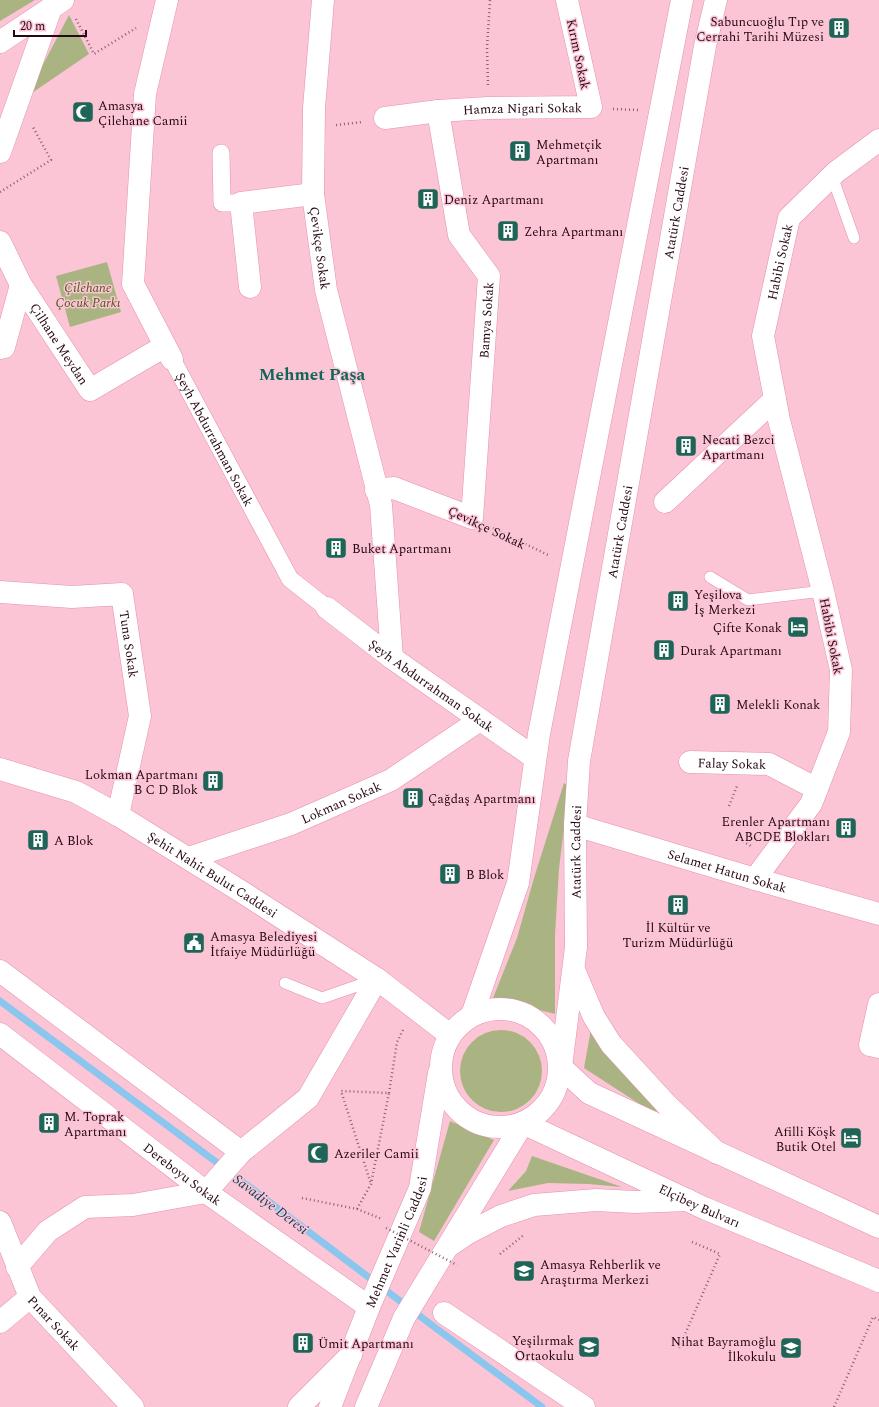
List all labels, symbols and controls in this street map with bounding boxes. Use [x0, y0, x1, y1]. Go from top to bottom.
scale bar [14, 12, 86, 38]
place label: Sabuncuoğlu Tıp ve Cerrahi Tarihi Müzesi [696, 12, 824, 47]
building icon: Sabuncuoğlu Tıp ve Cerrahi Tarihi Müzesi [826, 15, 852, 41]
text: 20 m [20, 17, 45, 36]
street label: Kırım Sokak [561, 17, 595, 91]
place label: Amasya Çilehane Camii [98, 96, 188, 131]
street label: Hamza Nigari Sokak [462, 98, 582, 120]
mosque icon: Amasya Çilehane Camii [70, 99, 96, 125]
place label: Mehmetçik Apartmanı [536, 135, 602, 170]
building icon: Mehmetçik Apartmanı [507, 138, 533, 164]
street label: Atatürk Caddesi [659, 165, 695, 261]
building icon: Deniz Apartmanı [415, 186, 441, 212]
place label: Deniz Apartmanı [444, 190, 544, 210]
street label: Çevikçe Sokak [304, 205, 335, 291]
building icon: Zehra Apartmanı [495, 218, 521, 244]
place label: Zehra Apartmanı [524, 222, 623, 242]
street label: Habibi Sokak [762, 222, 798, 302]
park label: Çilehane Çocuk Parkı [55, 278, 121, 313]
street label: Bamya Sokak [474, 281, 500, 359]
street label: Çilhane Meydan [24, 299, 93, 390]
district label: Mehmet Paşa [259, 362, 366, 388]
street label: Şeyh Abdurrahman Sokak [170, 369, 258, 510]
place label: Necati Bezci Apartmanı [702, 430, 775, 465]
building icon: Necati Bezci Apartmanı [673, 433, 699, 459]
street label: Atatürk Caddesi [602, 484, 638, 580]
street label: Çevikçe Sokak [444, 501, 529, 555]
building icon: Buket Apartmanı [323, 535, 349, 561]
place label: Buket Apartmanı [352, 539, 451, 559]
place label: Yeşilova İş Merkezi [694, 585, 755, 620]
building icon: Yeşilova İş Merkezi [665, 588, 691, 614]
street label: Habibi Sokak [814, 596, 848, 676]
street label: Tuna Sokak [114, 609, 143, 679]
hotel icon: Çifte Konak [785, 614, 811, 640]
place label: Çifte Konak [713, 618, 782, 638]
street label: Şeyh Abdurrahman Sokak [364, 635, 498, 737]
building icon: Durak Apartmanı [651, 637, 677, 663]
place label: Durak Apartmanı [680, 641, 782, 661]
building icon: Melekli Konak [707, 691, 733, 717]
place label: Melekli Konak [736, 695, 820, 715]
street label: Falay Sokak [697, 753, 766, 775]
place label: Lokman Apartmanı B C D Blok [85, 765, 198, 800]
building icon: Lokman Apartmanı B C D Blok [200, 768, 226, 794]
street label: Lokman Sokak [298, 777, 385, 829]
building icon: Çağdaş Apartmanı [400, 785, 426, 811]
place label: Çağdaş Apartmanı [428, 789, 536, 809]
street label: Atatürk Caddesi [566, 804, 587, 899]
place label: Erenler Apartmanı ABCDE Blokları [722, 812, 830, 847]
building icon: Erenler Apartmanı ABCDE Blokları [833, 815, 859, 841]
building icon: A Blok [25, 827, 51, 853]
street label: Şehit Nahit Bulut Caddesi [143, 827, 281, 923]
place label: A Blok [54, 831, 94, 851]
street label: Selamet Hatun Sokak [665, 844, 789, 898]
building icon: B Blok [437, 861, 463, 887]
place label: B Blok [466, 865, 504, 885]
building icon: İl Kültür ve Turizm Müdürlüğü [665, 892, 691, 918]
place label: İl Kültür ve Turizm Müdürlüğü [623, 918, 733, 953]
place label: Amasya Belediyesi İtfaiye Müdürlüğü [210, 927, 317, 962]
public building icon: Amasya Belediyesi İtfaiye Müdürlüğü [181, 930, 207, 956]
place label: M. Toprak Apartmanı [64, 1107, 126, 1142]
building icon: M. Toprak Apartmanı [36, 1110, 62, 1136]
place label: Afilli Köşk Butik Otel [774, 1122, 836, 1157]
hotel icon: Afilli Köşk Butik Otel [838, 1125, 864, 1151]
street label: Dereboyu Sokak [139, 1138, 225, 1211]
mosque icon: Azeriler Camii [305, 1140, 331, 1166]
place label: Azeriler Camii [334, 1144, 419, 1164]
water label: Savadiye Deresi [229, 1169, 313, 1240]
street label: Mehmet Varinli Caddesi [361, 1175, 433, 1311]
street label: Elçibey Bulvarı [655, 1179, 743, 1233]
place label: Amasya Rehberlik ve Araştırma Merkezi [540, 1255, 661, 1290]
school or university icon: Amasya Rehberlik ve Araştırma Merkezi [511, 1258, 537, 1284]
street label: Pınar Sokak [22, 1291, 84, 1356]
building icon: Ümit Apartmanı [290, 1330, 316, 1356]
place label: Yeşilırmak Ortaokulu [512, 1331, 574, 1366]
place label: Nihat Bayramoğlu İlkokulu [671, 1332, 776, 1367]
place label: Ümit Apartmanı [318, 1334, 414, 1354]
school or university icon: Yeşilırmak Ortaokulu [576, 1334, 602, 1360]
school or university icon: Nihat Bayramoğlu İlkokulu [778, 1335, 804, 1361]

